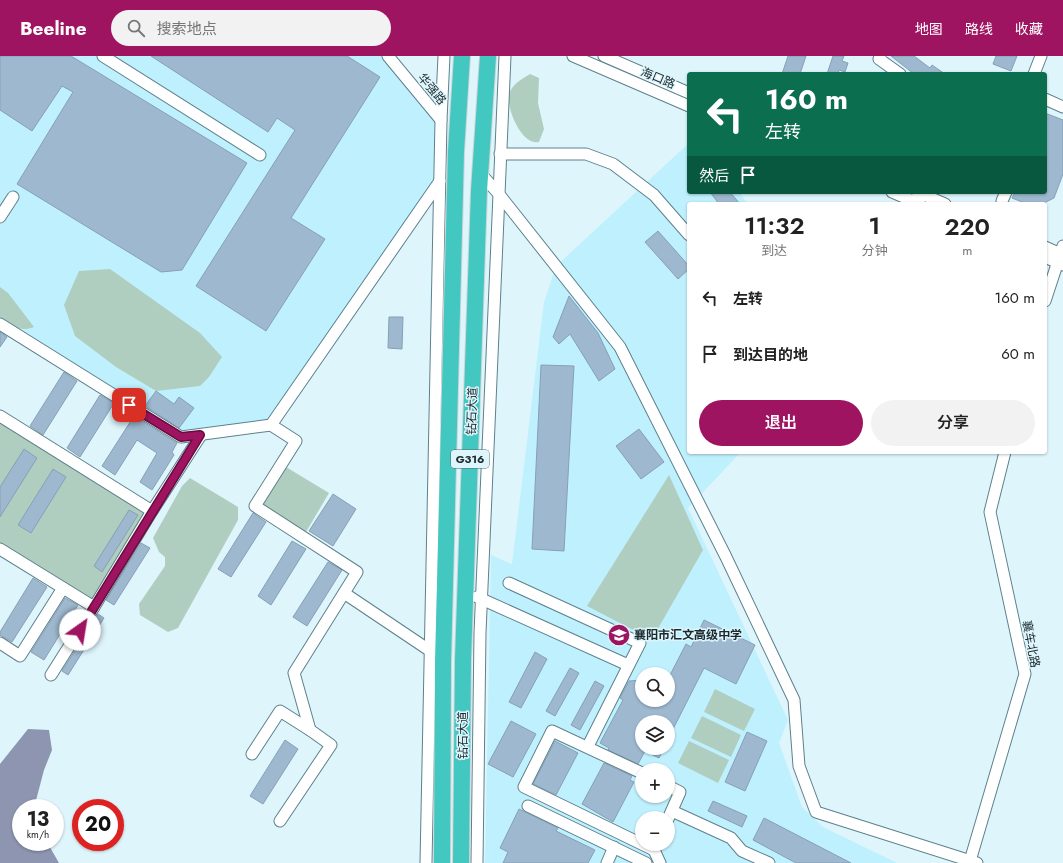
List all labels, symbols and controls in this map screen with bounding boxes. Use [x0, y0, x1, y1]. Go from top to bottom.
search box [111, 10, 391, 46]
text: Beeline [20, 15, 87, 42]
icon: search [125, 17, 147, 39]
text: 搜索地点 [157, 18, 217, 40]
text: 地图 [915, 19, 943, 39]
text: 路线 [965, 19, 993, 39]
text: 收藏 [1015, 19, 1043, 39]
street label: 海口路 [638, 63, 678, 93]
street label: 华强路 [414, 69, 450, 109]
text: 160 m [765, 79, 848, 120]
icon: left [699, 88, 751, 140]
text: 左转 [765, 119, 801, 145]
icon: arrive [737, 164, 759, 186]
text: 然后 [699, 165, 729, 187]
text: 11:32 [744, 208, 805, 243]
text: 1 [869, 208, 880, 243]
text: 220 [944, 209, 990, 244]
text: 到达 [761, 241, 787, 260]
text: 分钟 [861, 241, 887, 260]
text: m [962, 241, 972, 260]
icon: left [699, 287, 721, 309]
text: 160 m [994, 287, 1035, 309]
text: 左转 [733, 288, 763, 310]
icon: arrive [699, 343, 721, 365]
text: 60 m [1001, 343, 1035, 365]
text: 到达目的地 [733, 344, 808, 366]
street label: 钻石大道 [462, 387, 482, 435]
pin [112, 388, 146, 422]
icon: arrive [118, 394, 140, 416]
button: 退出 [699, 400, 863, 446]
button: 分享 [871, 400, 1035, 446]
road number: G316 [451, 450, 489, 468]
position arrow [59, 609, 101, 651]
street label: 襄车北路 [1018, 619, 1044, 669]
school or university icon: 襄阳市汇文高级中学 [606, 622, 632, 648]
place label: 襄阳市汇文高级中学 [634, 626, 742, 644]
map controls [635, 667, 675, 851]
button: search [635, 667, 675, 707]
street label: 钻石大道 [454, 711, 472, 759]
button: layers [635, 715, 675, 755]
button: + [635, 763, 675, 803]
speed limit sign: 20 [72, 799, 124, 851]
text: 13 [27, 805, 49, 834]
button: − [635, 811, 675, 851]
text: km/h [27, 827, 49, 842]

